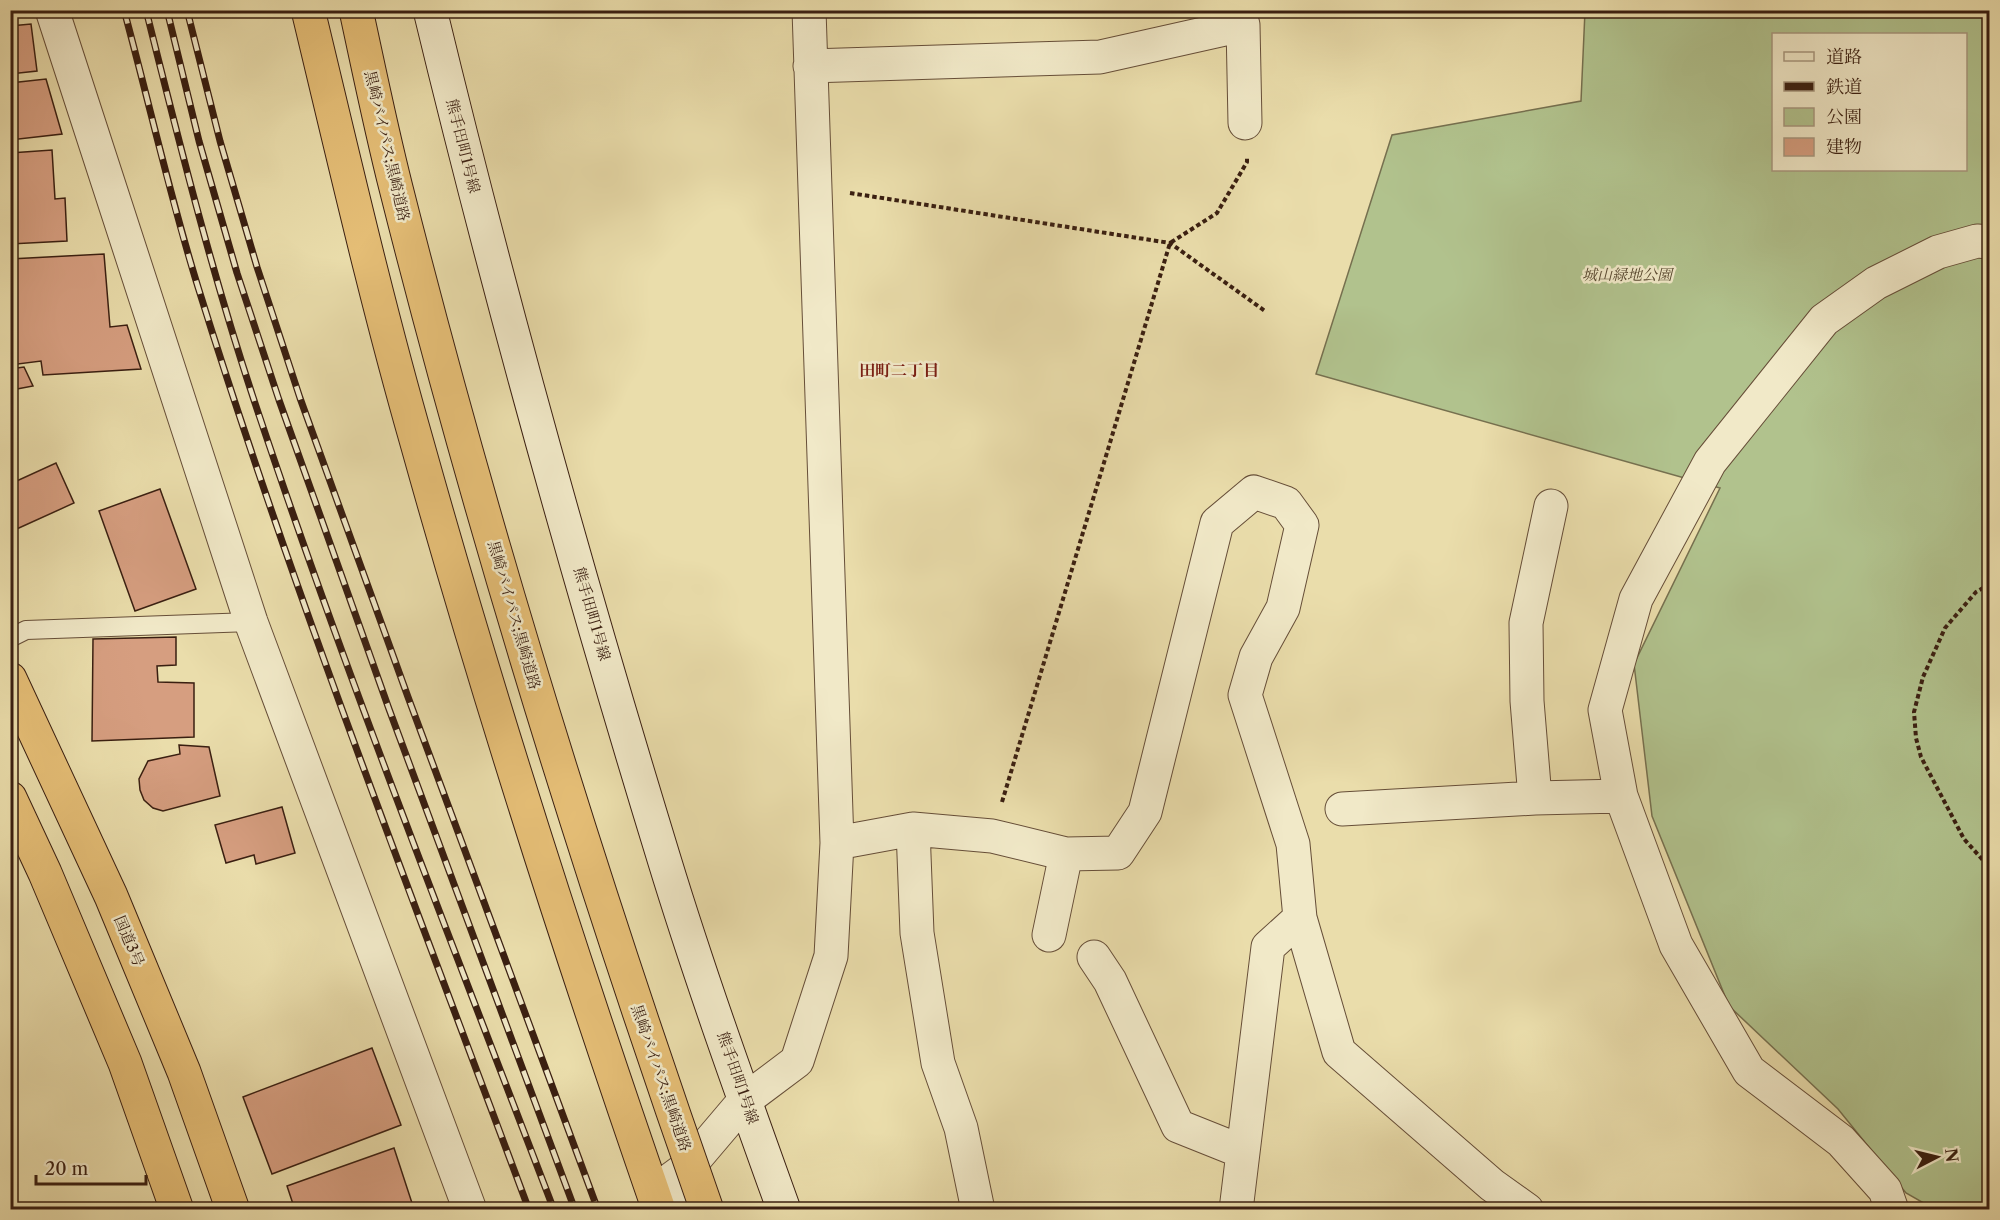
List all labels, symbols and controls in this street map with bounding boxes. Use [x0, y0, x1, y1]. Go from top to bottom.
legend [1772, 33, 1967, 171]
text: 道路 [1826, 46, 1862, 68]
street label: 黒崎バイパス;黒崎道路 [361, 69, 414, 223]
text: 鉄道 [1826, 76, 1862, 98]
street label: 熊手田町1号線 [443, 97, 484, 195]
text: 公園 [1826, 106, 1862, 128]
text: 建物 [1826, 136, 1862, 158]
park label: 城山緑地公園 [1582, 265, 1675, 284]
district label: 田町二丁目 [859, 360, 939, 380]
street label: 黒崎バイパス;黒崎道路 [484, 538, 545, 691]
street label: 熊手田町1号線 [570, 565, 615, 663]
street label: 国道3号 [110, 913, 149, 969]
street label: 黒崎バイパス;黒崎道路 [627, 1002, 696, 1154]
street label: 熊手田町1号線 [714, 1029, 763, 1126]
north arrow [1907, 1127, 1967, 1187]
text: N [1941, 1147, 1963, 1163]
scale bar [36, 1148, 146, 1186]
text: 20 m [45, 1158, 89, 1180]

